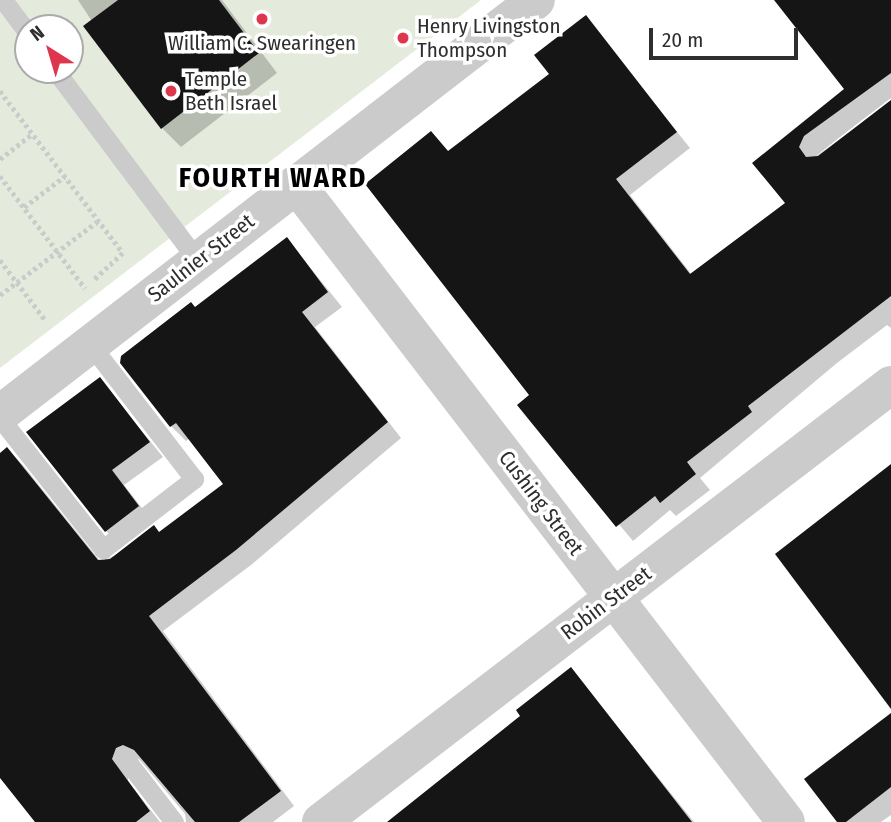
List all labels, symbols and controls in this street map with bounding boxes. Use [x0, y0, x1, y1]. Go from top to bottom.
marker: William C. Swearingen [254, 11, 270, 27]
place label: Henry Livingston Thompson [417, 13, 560, 63]
north arrow [14, 14, 84, 84]
scale bar [653, 14, 802, 58]
text: N [26, 21, 49, 46]
text: 20 m [662, 27, 703, 53]
place label: William C. Swearingen [168, 30, 356, 56]
marker: Henry Livingston Thompson [395, 30, 411, 46]
place label: Temple Beth Israel [185, 66, 277, 116]
marker: Temple Beth Israel [163, 83, 179, 99]
district label: FOURTH WARD [180, 161, 366, 195]
street label: Saulnier Street [143, 209, 259, 307]
street label: Cushing Street [494, 446, 588, 560]
street label: Robin Street [556, 561, 656, 645]

